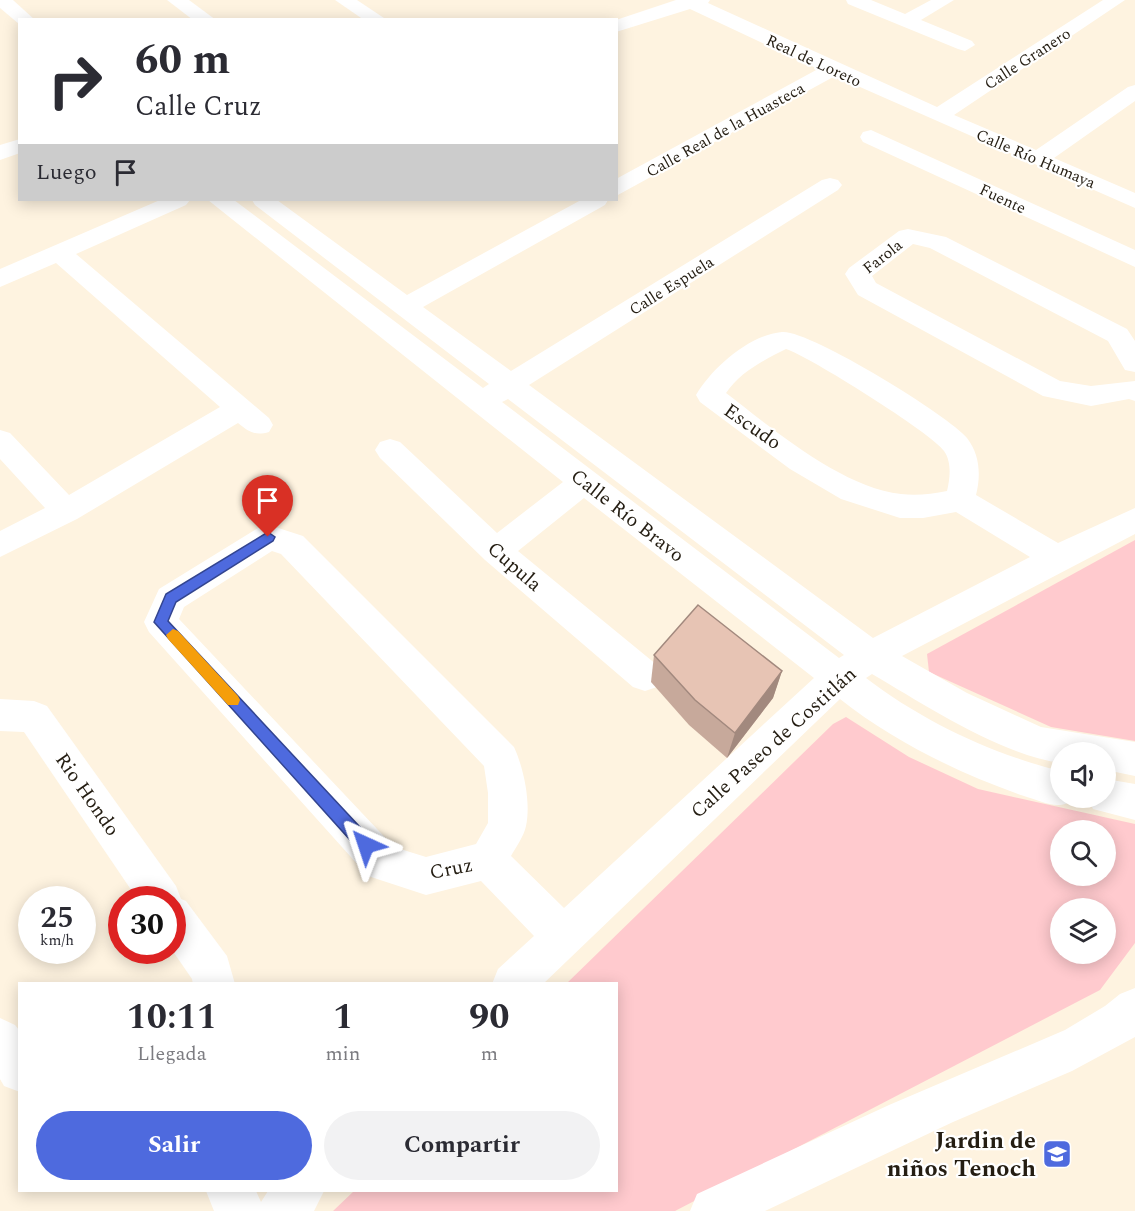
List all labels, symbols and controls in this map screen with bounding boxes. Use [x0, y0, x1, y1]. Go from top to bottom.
street label: Calle Granero [979, 22, 1076, 96]
street label: Real de Loreto [762, 28, 865, 93]
text: 60 m [135, 29, 230, 92]
icon: right [36, 42, 114, 120]
street label: Calle Real de la Huasteca [642, 76, 809, 184]
text: Calle Cruz [135, 86, 262, 128]
street label: Calle Río Humaya [972, 123, 1099, 195]
text: Luego [36, 156, 97, 189]
icon: arrive [109, 156, 142, 189]
street label: Fuente [975, 178, 1030, 220]
street label: Farola [858, 233, 908, 280]
street label: Calle Espuela [624, 250, 719, 322]
street label: Escudo [717, 396, 787, 458]
street label: Calle Río Bravo [564, 462, 691, 570]
pin [242, 475, 293, 537]
icon: arrive [251, 484, 284, 517]
street label: Cupula [480, 534, 548, 599]
street label: Calle Paseo de Costitlán [684, 660, 863, 826]
map controls [1050, 742, 1116, 964]
button: sound [1050, 742, 1116, 808]
street label: Rio Hondo [47, 747, 127, 842]
position arrow [334, 813, 398, 877]
button: search [1050, 820, 1116, 886]
street label: Cruz [427, 850, 475, 888]
speed limit sign: 30 [108, 886, 186, 964]
text: 25 [40, 895, 74, 941]
button: layers [1050, 898, 1116, 964]
text: km/h [40, 929, 74, 952]
text: 10:11 [127, 990, 217, 1045]
text: 1 [333, 990, 353, 1045]
text: 90 [469, 990, 509, 1045]
text: Llegada [137, 1039, 207, 1069]
text: min [326, 1039, 361, 1069]
text: m [481, 1039, 498, 1069]
button: Salir [36, 1111, 312, 1180]
button: Compartir [324, 1111, 600, 1180]
place label: Jardin de niños Tenoch [887, 1123, 1036, 1187]
school or university icon: Jardin de niños Tenoch [1041, 1138, 1073, 1170]

